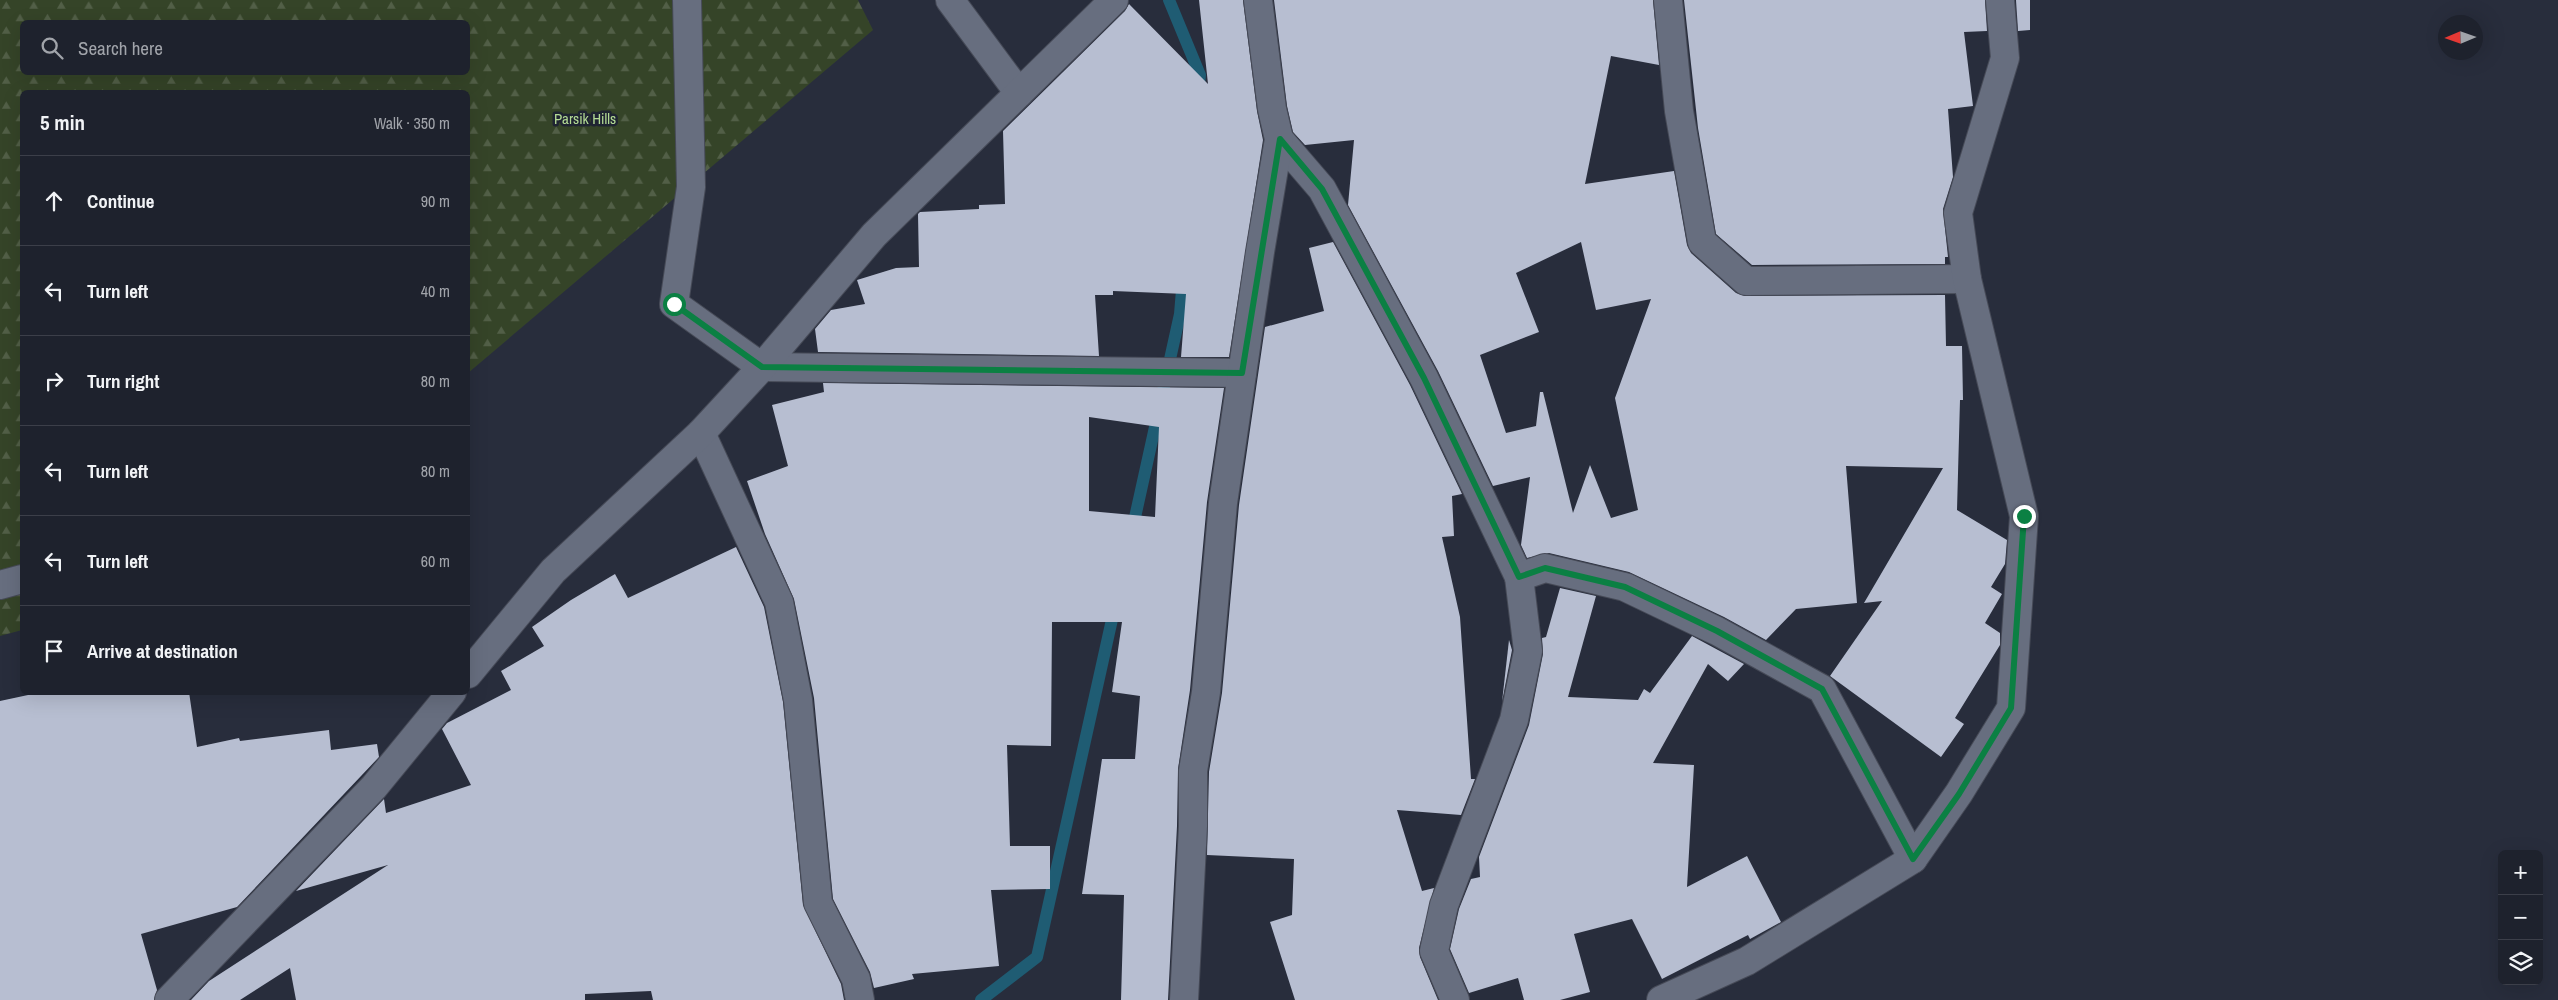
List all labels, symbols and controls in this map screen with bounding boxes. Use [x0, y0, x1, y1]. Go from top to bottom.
north arrow [2438, 15, 2483, 60]
search box [20, 20, 470, 75]
icon: search [38, 34, 66, 62]
text: Search here [78, 35, 163, 61]
text: 5 min [40, 108, 85, 137]
park label: Parsik Hills [554, 108, 616, 129]
text: Walk · 350 m [374, 112, 450, 134]
icon: ahead [40, 187, 68, 215]
text: Continue [87, 188, 155, 214]
text: 90 m [421, 190, 450, 212]
icon: left [40, 277, 68, 305]
text: Turn left [87, 278, 148, 304]
text: 40 m [421, 280, 450, 302]
route start [663, 293, 686, 316]
icon: right [40, 367, 68, 395]
text: Turn right [87, 368, 159, 394]
text: 80 m [421, 370, 450, 392]
icon: left [40, 457, 68, 485]
text: Turn left [87, 458, 148, 484]
text: 80 m [421, 460, 450, 482]
route end [2013, 505, 2036, 528]
icon: left [40, 547, 68, 575]
text: Turn left [87, 548, 148, 574]
text: 60 m [421, 550, 450, 572]
icon: arrive [40, 637, 68, 665]
text: Arrive at destination [87, 638, 238, 664]
map controls [2498, 850, 2543, 985]
button: + [2498, 850, 2543, 895]
button: − [2498, 895, 2543, 940]
button: layers [2498, 940, 2543, 985]

